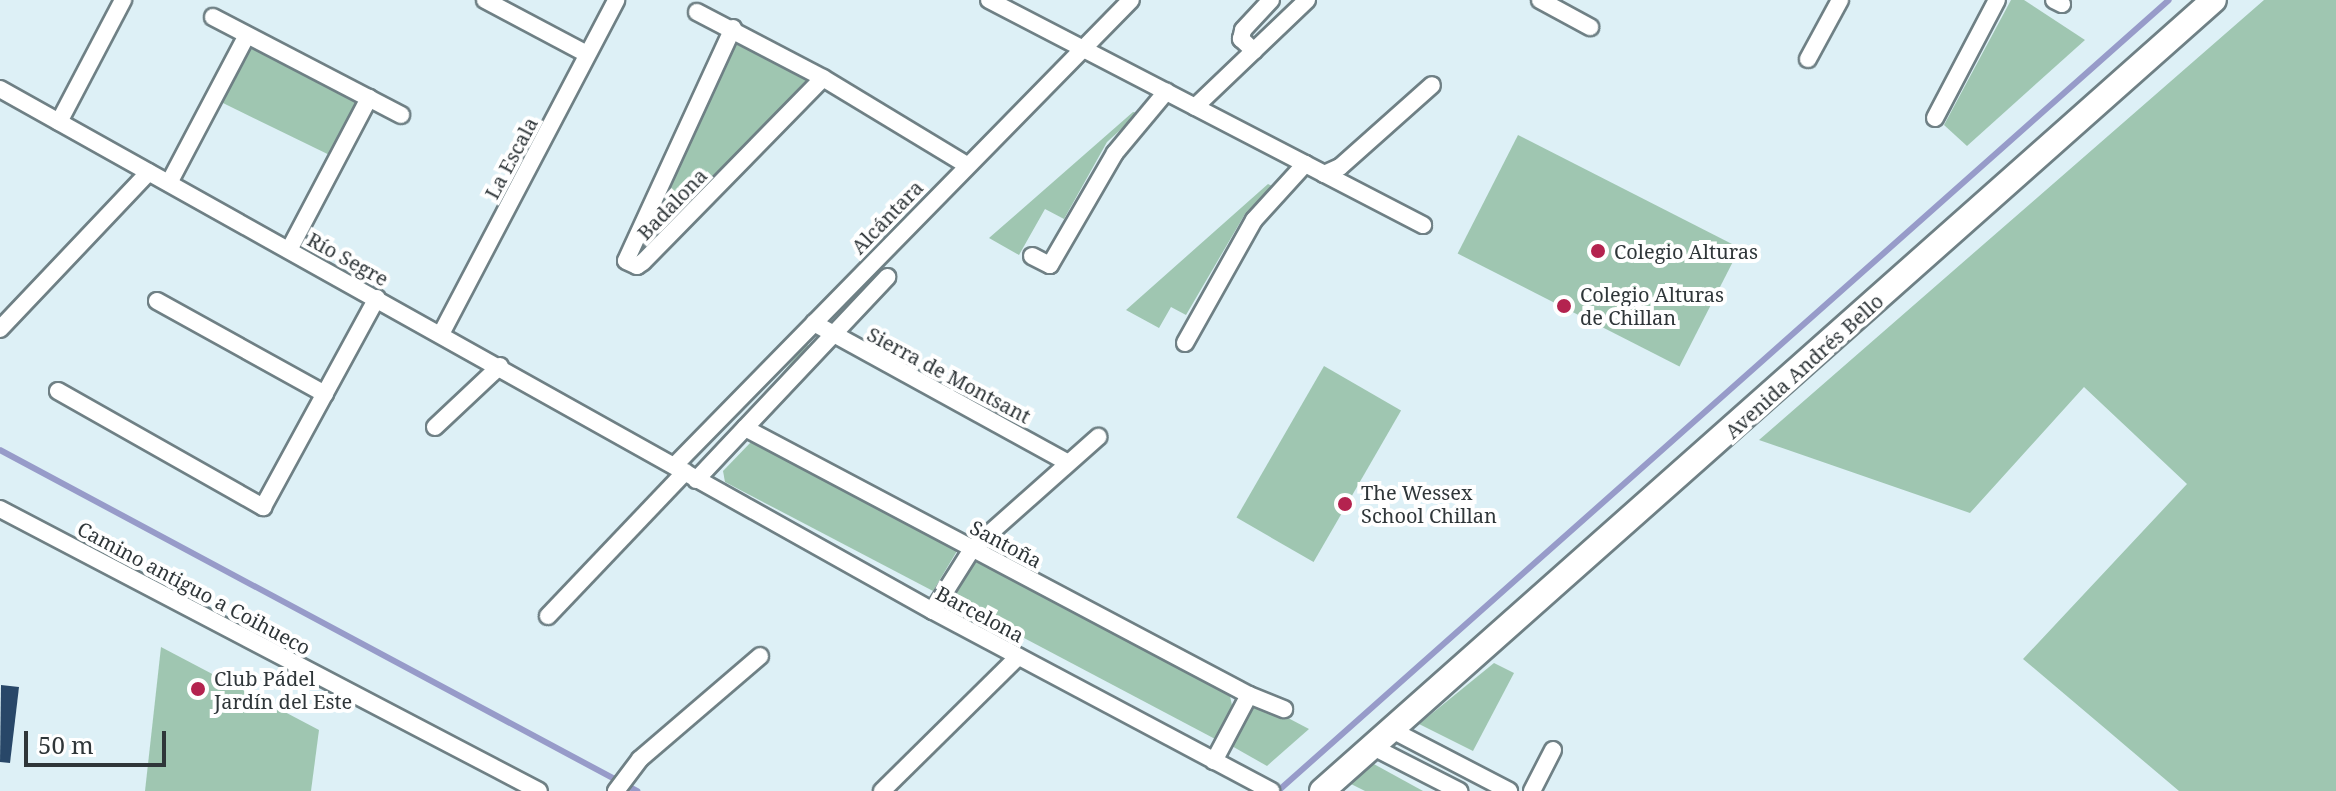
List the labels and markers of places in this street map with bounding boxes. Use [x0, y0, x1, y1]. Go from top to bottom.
place label: Colegio Alturas [1614, 239, 1758, 263]
marker: Colegio Alturas [1589, 242, 1607, 260]
place label: Colegio Alturas de Chillan [1580, 282, 1724, 329]
marker: Colegio Alturas de Chillan [1555, 297, 1573, 315]
place label: The Wessex School Chillan [1361, 480, 1497, 527]
marker: The Wessex School Chillan [1336, 495, 1354, 513]
place label: Club Pádel Jardín del Este [214, 666, 352, 713]
marker: Club Pádel Jardín del Este [189, 680, 207, 698]

